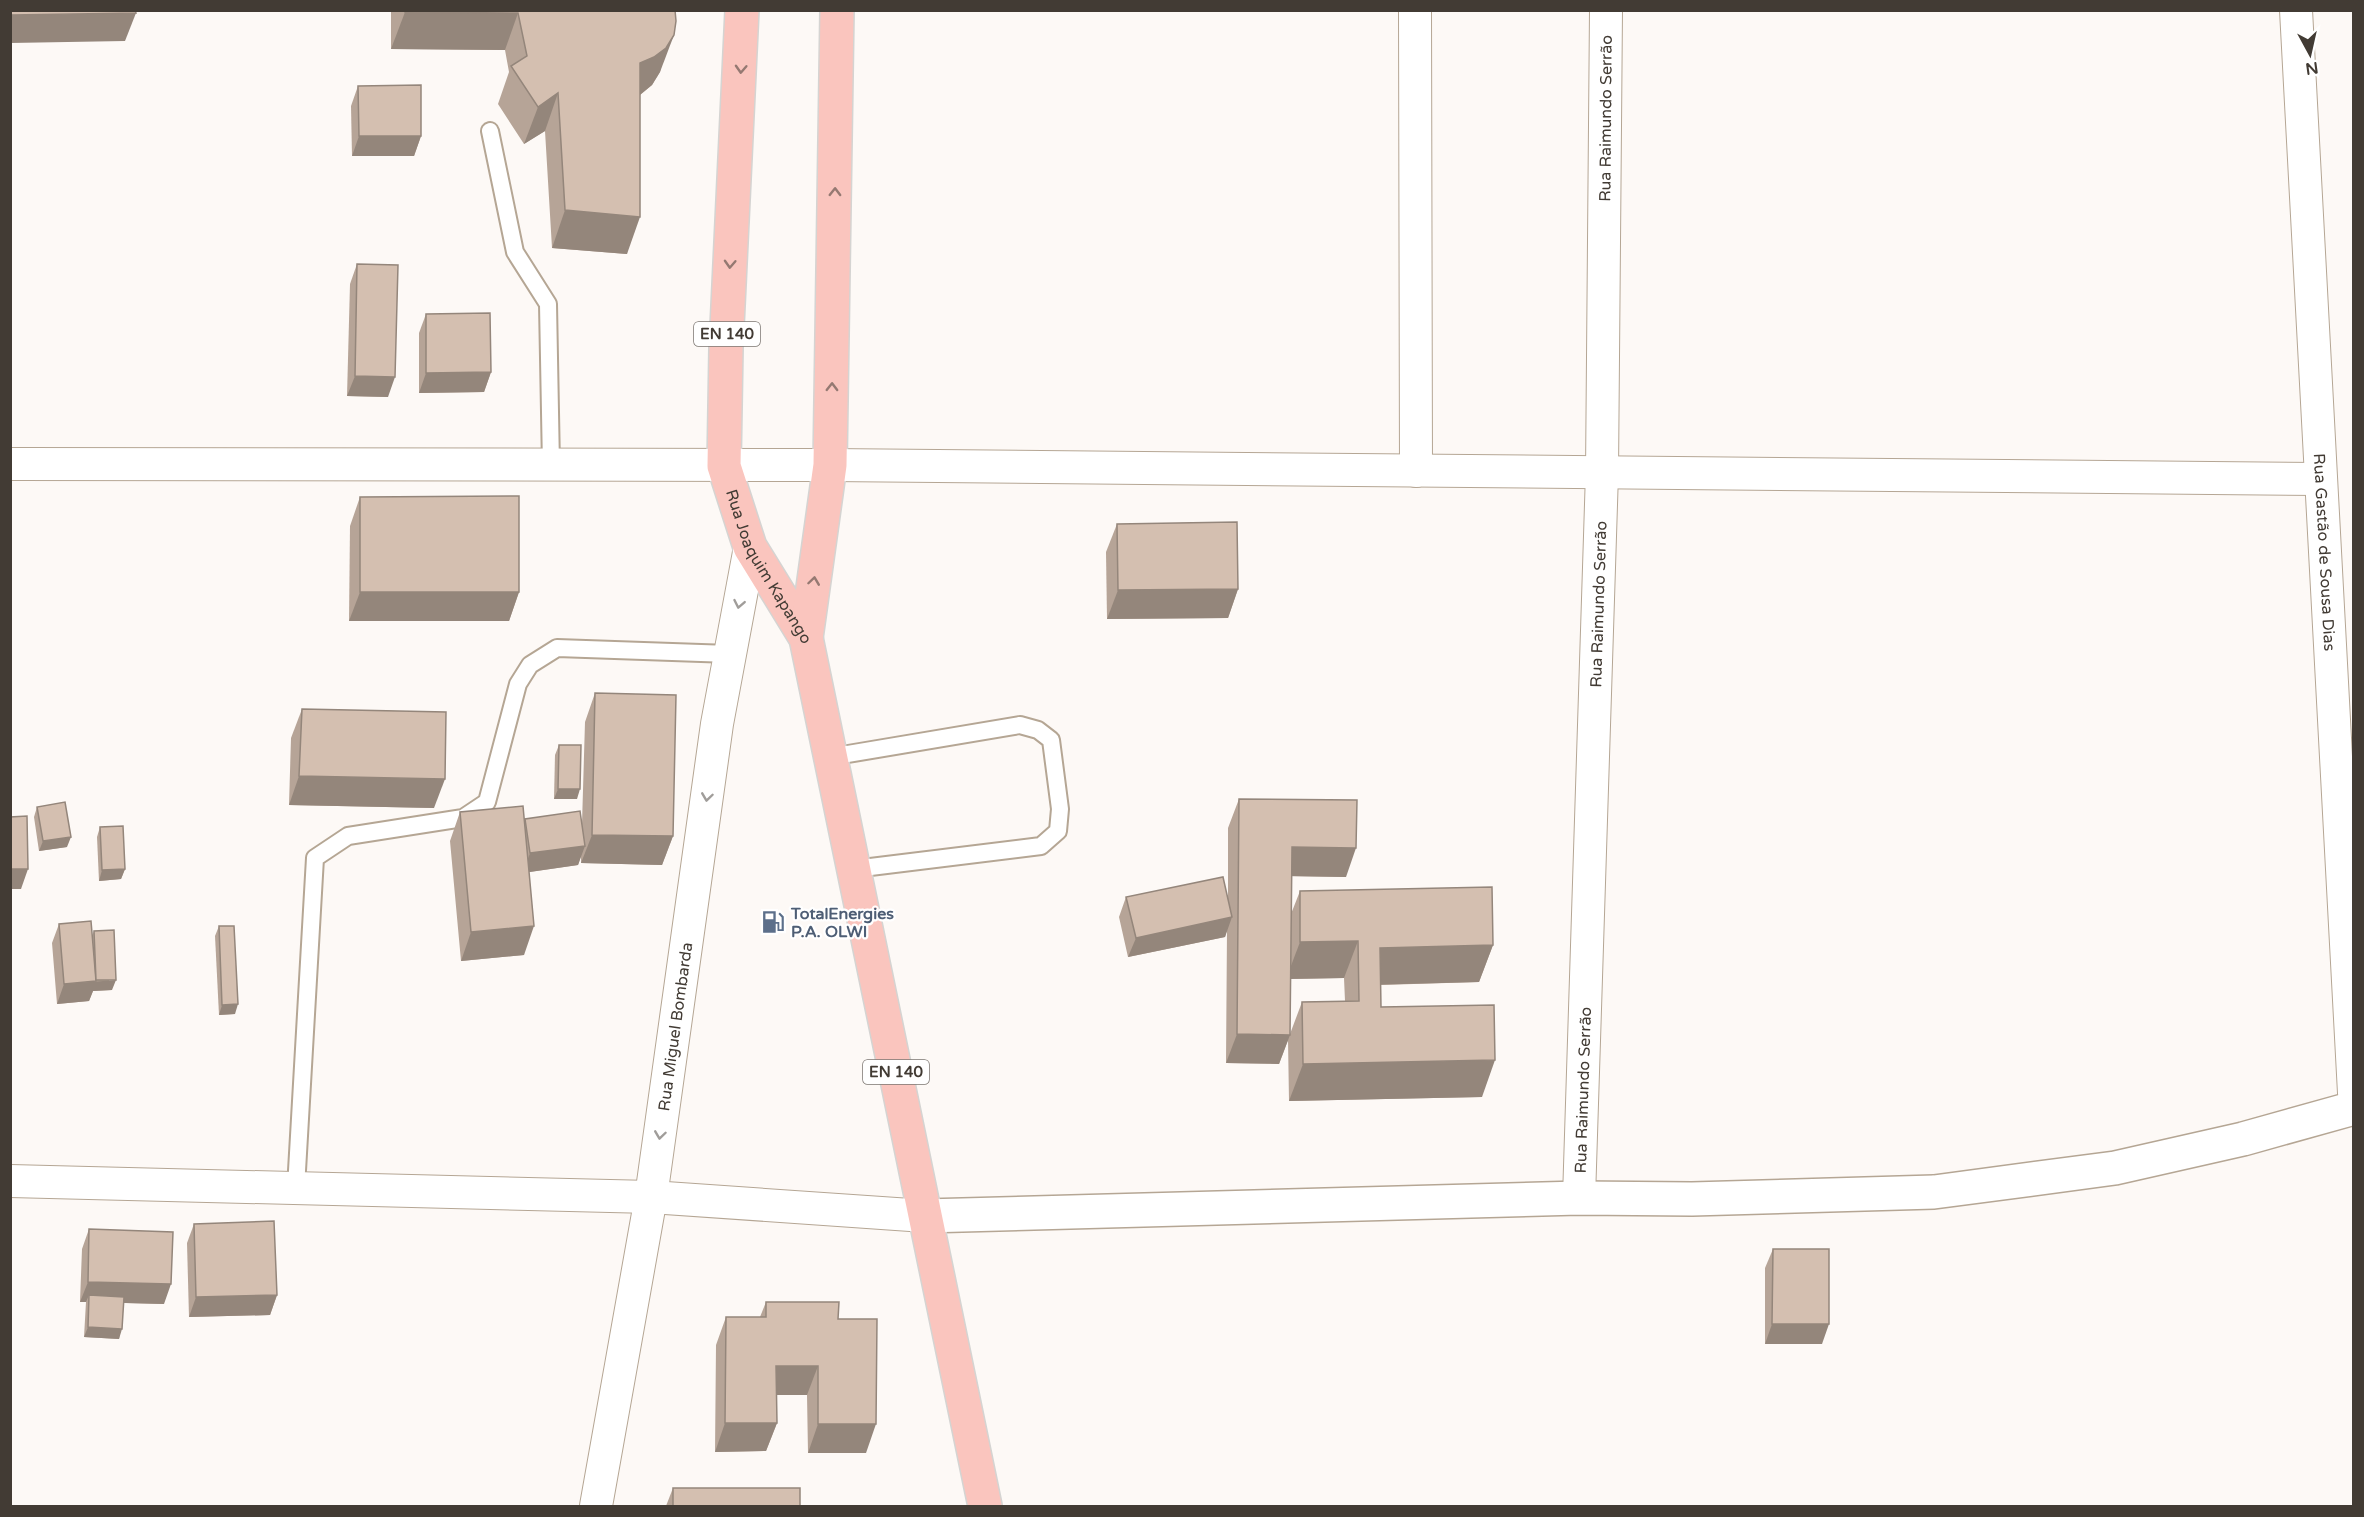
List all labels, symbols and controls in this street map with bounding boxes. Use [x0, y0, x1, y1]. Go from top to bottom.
north arrow [2280, 24, 2340, 84]
street label: Rua Raimundo Serrão [1595, 35, 1617, 202]
text: N [2304, 57, 2320, 79]
one-way arrow [734, 64, 747, 73]
one-way arrow [829, 187, 841, 196]
one-way arrow [724, 259, 737, 268]
road number: EN 140 [694, 322, 760, 346]
one-way arrow [825, 382, 838, 391]
street label: Rua Gastão de Sousa Dias [2309, 453, 2339, 652]
street label: Rua Joaquim Kapango [721, 487, 816, 648]
street label: Rua Raimundo Serrão [1586, 521, 1611, 688]
one-way arrow [807, 576, 819, 585]
one-way arrow [733, 599, 746, 609]
one-way arrow [701, 792, 713, 801]
place label: TotalEnergies P.A. OLWI [790, 904, 894, 942]
fuel station icon: TotalEnergies P.A. OLWI [760, 909, 786, 935]
street label: Rua Miguel Bombarda [654, 941, 697, 1112]
street label: Rua Raimundo Serrão [1571, 1006, 1596, 1174]
road number: EN 140 [863, 1060, 929, 1084]
one-way arrow [654, 1131, 666, 1140]

